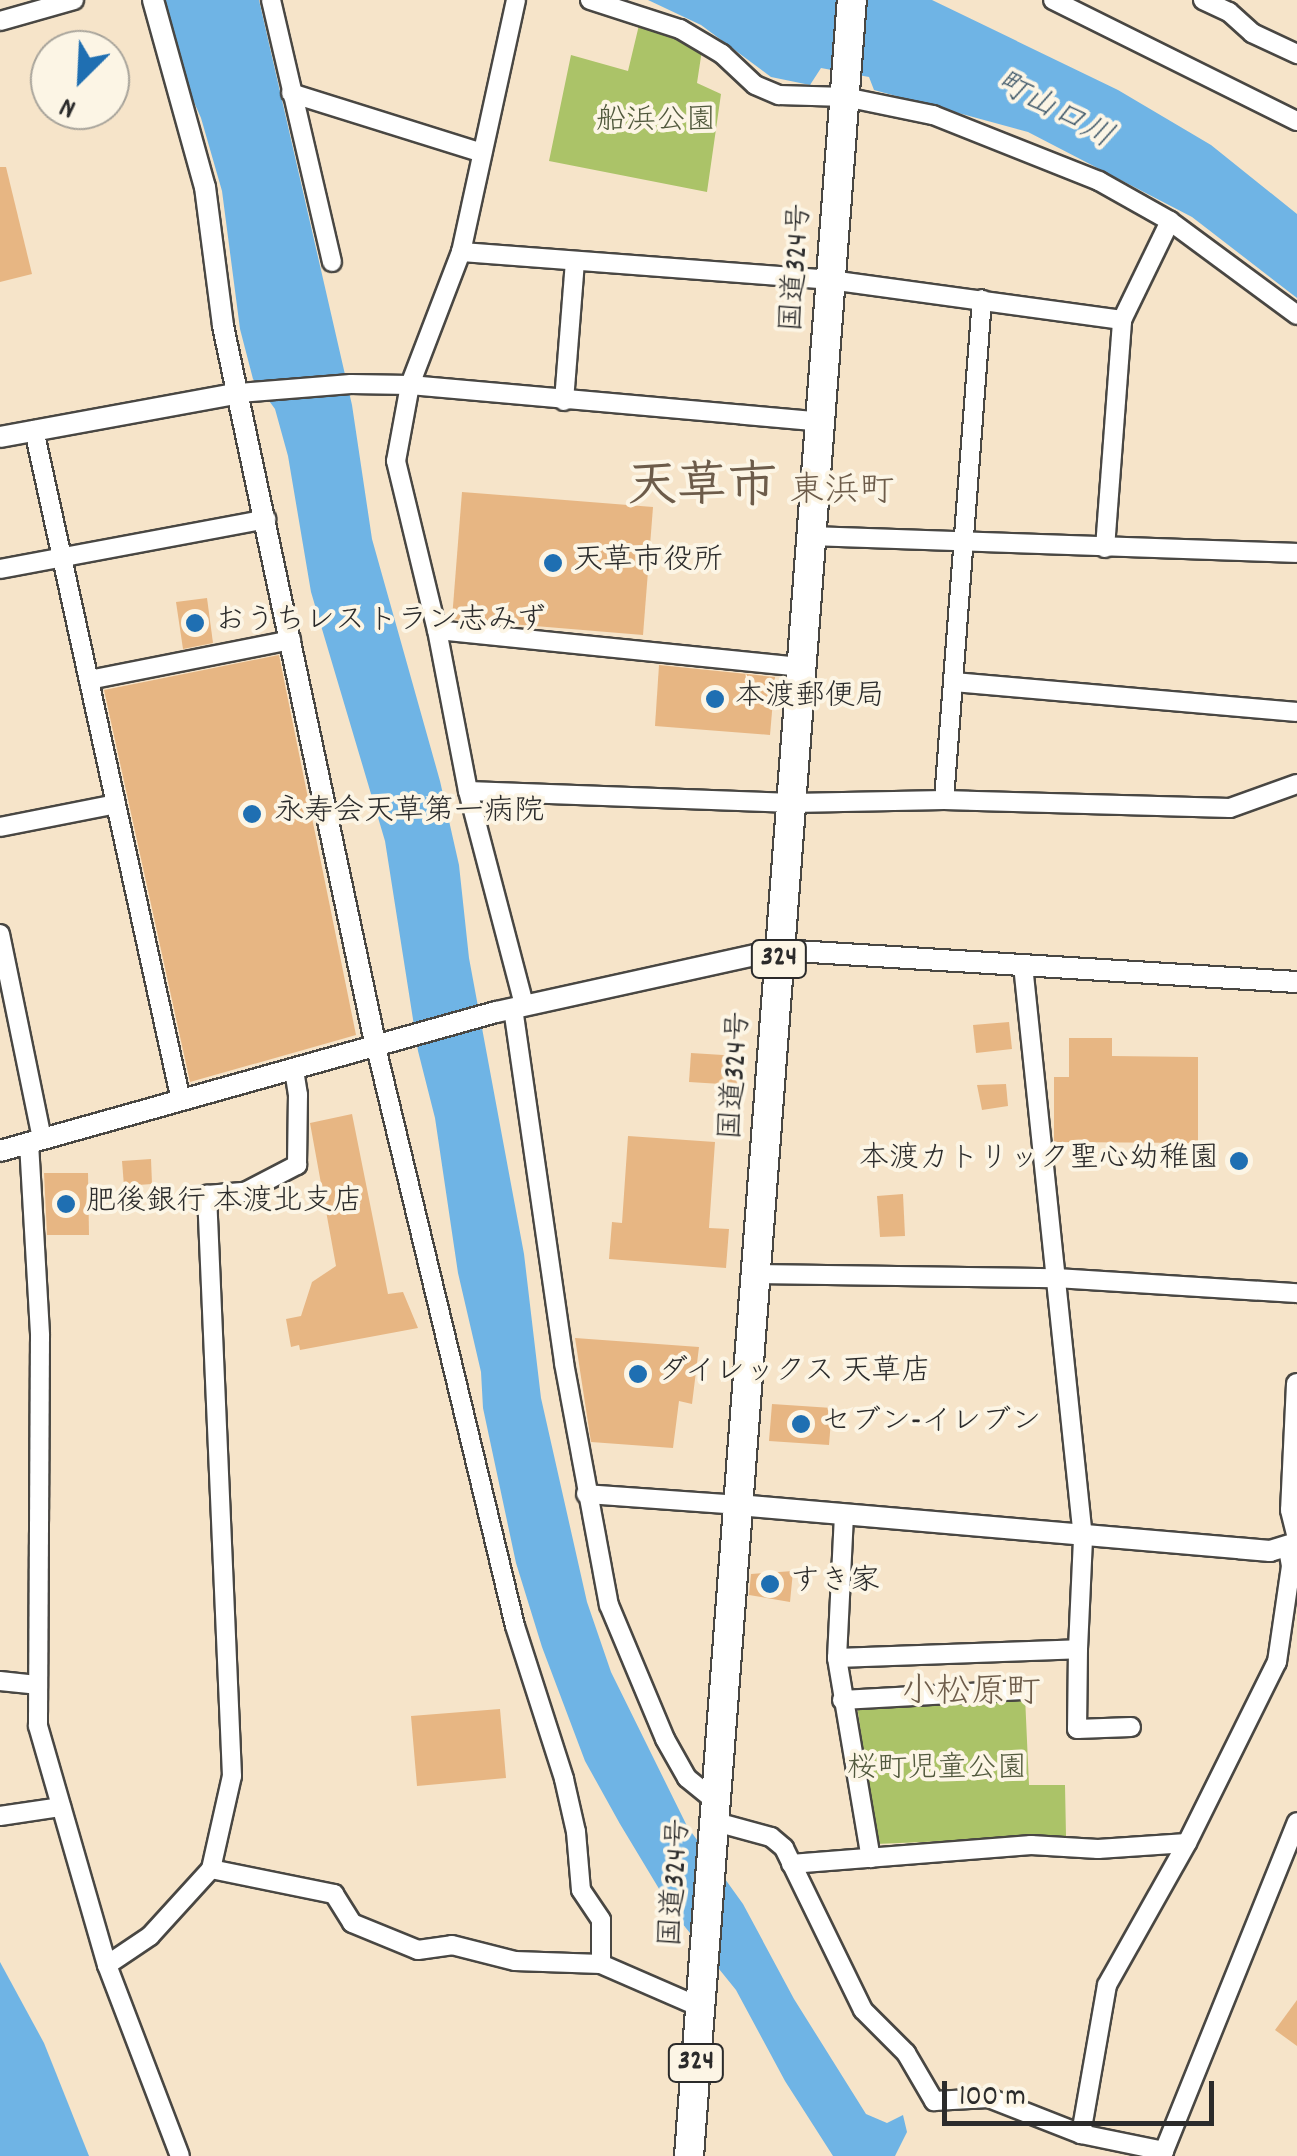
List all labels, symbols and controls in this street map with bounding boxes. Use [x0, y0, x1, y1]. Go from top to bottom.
north arrow [30, 30, 130, 130]
water label: 町山口川 [987, 65, 1119, 159]
text: N [54, 84, 83, 127]
park label: 船浜公園 [596, 105, 716, 141]
street label: 国道324号 [777, 202, 821, 334]
district label: 天草市 [627, 461, 777, 521]
district label: 東浜町 [790, 472, 894, 514]
place label: 天草市役所 [573, 545, 723, 581]
marker: 天草市役所 [542, 552, 564, 574]
place label: おうちレストラン志みず [215, 605, 545, 641]
marker: おうちレストラン志みず [184, 612, 206, 634]
place label: 本渡郵便局 [735, 681, 885, 717]
marker: 本渡郵便局 [704, 688, 726, 710]
place label: 永寿会天草第一病院 [274, 796, 544, 832]
marker: 永寿会天草第一病院 [239, 801, 265, 827]
road number: 324 [749, 936, 809, 982]
street label: 国道324号 [716, 1010, 760, 1142]
place label: 本渡カトリック聖心幼稚園 [859, 1143, 1219, 1179]
marker: 本渡カトリック聖心幼稚園 [1228, 1150, 1250, 1172]
place label: 肥後銀行 本渡北支店 [86, 1186, 363, 1222]
marker: 肥後銀行 本渡北支店 [55, 1193, 77, 1215]
place label: ダイレックス 天草店 [658, 1356, 935, 1392]
marker: ダイレックス 天草店 [627, 1363, 649, 1385]
place label: セブン-イレブン [821, 1406, 1041, 1442]
marker: セブン-イレブン [790, 1413, 812, 1435]
place label: すき家 [790, 1566, 880, 1602]
marker: すき家 [759, 1573, 781, 1595]
district label: 小松原町 [901, 1673, 1041, 1715]
park label: 桜町児童公園 [847, 1753, 1027, 1789]
street label: 国道324号 [656, 1817, 700, 1949]
road number: 324 [666, 2040, 726, 2086]
scale bar [947, 2061, 1220, 2123]
text: 100 m [959, 2077, 1026, 2120]

